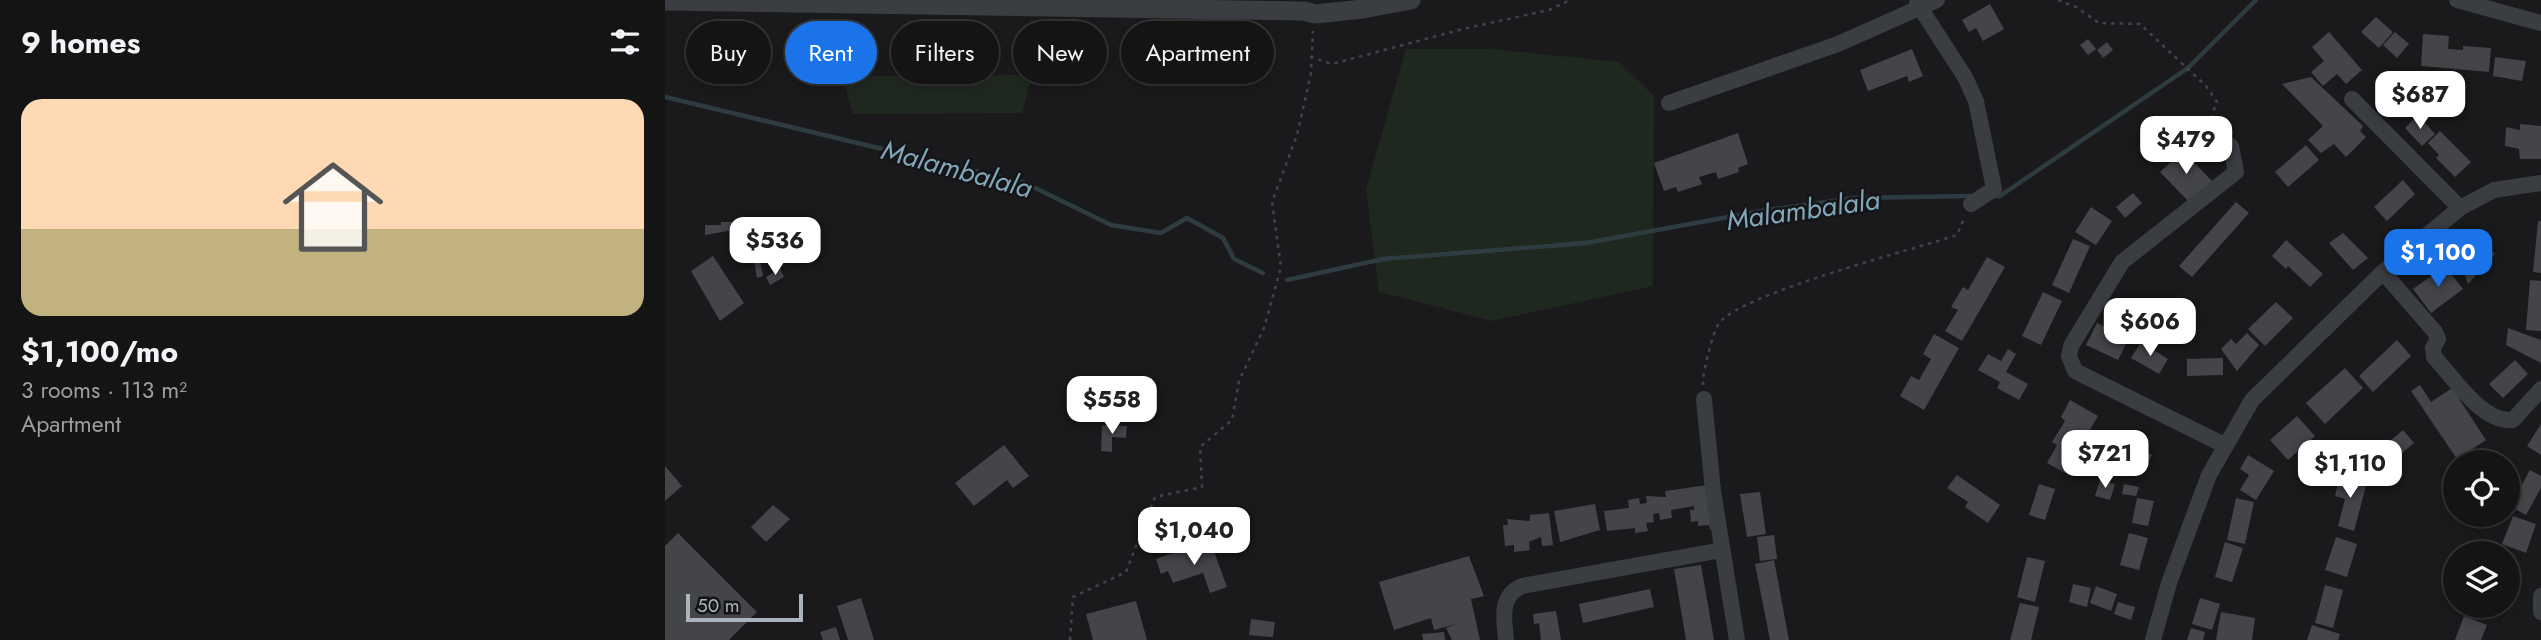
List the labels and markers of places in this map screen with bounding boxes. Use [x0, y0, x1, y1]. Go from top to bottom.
pin: $687 [2379, 72, 2461, 131]
pin: $479 [2145, 116, 2227, 176]
pin: $536 [734, 218, 816, 277]
pin: $1,100 [2381, 230, 2495, 289]
pin: $606 [2109, 298, 2191, 358]
pin: $558 [1071, 376, 1153, 436]
pin: $721 [2064, 430, 2146, 490]
pin: $1,110 [2293, 440, 2407, 500]
pin: $1,040 [1137, 508, 1251, 567]

